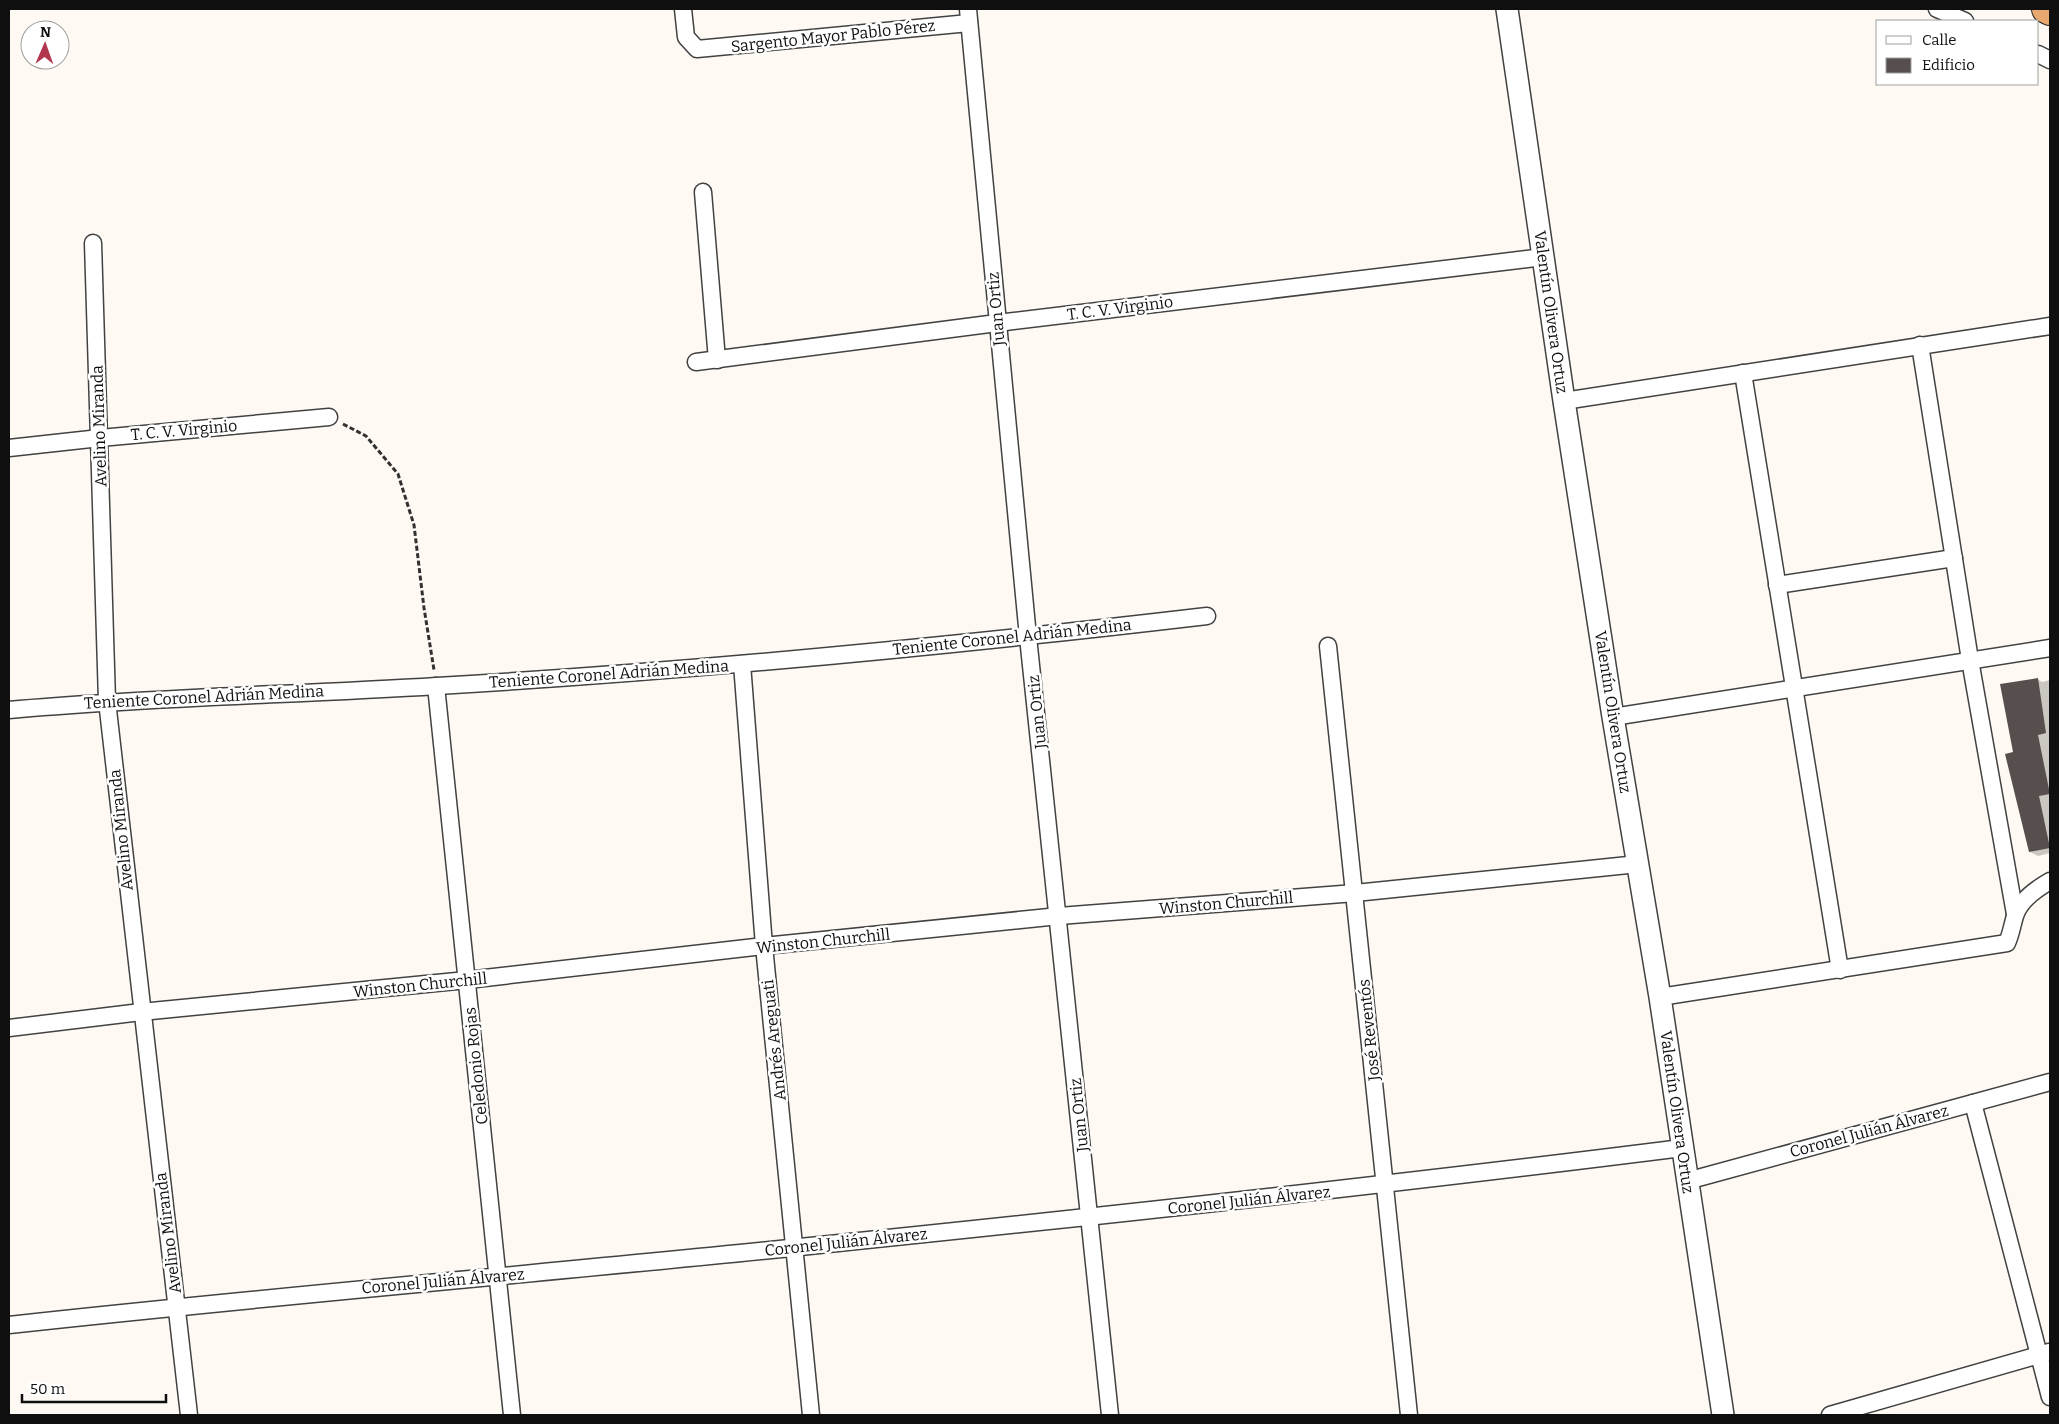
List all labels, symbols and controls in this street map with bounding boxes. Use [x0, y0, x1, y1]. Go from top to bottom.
street label: Sargento Mayor Pablo Pérez [730, 16, 936, 56]
north arrow [20, 20, 70, 70]
legend [1876, 20, 2039, 85]
text: N [40, 24, 51, 41]
text: Calle [1922, 31, 1956, 49]
text: Edificio [1922, 56, 1975, 74]
street label: Valentín Olivera Ortuz [1530, 229, 1572, 395]
street label: Juan Ortiz [983, 271, 1009, 348]
street label: T. C. V. Virginio [1066, 292, 1174, 324]
street label: Avelino Miranda [87, 365, 111, 487]
street label: T. C. V. Virginio [130, 416, 238, 444]
street label: Teniente Coronel Adrián Medina [892, 615, 1133, 659]
street label: Valentín Olivera Ortuz [1591, 629, 1635, 795]
street label: Teniente Coronel Adrián Medina [489, 656, 730, 692]
street label: Juan Ortiz [1024, 674, 1050, 751]
street label: Teniente Coronel Adrián Medina [84, 681, 325, 713]
street label: Avelino Miranda [105, 768, 137, 892]
street label: Winston Churchill [1158, 888, 1294, 918]
street label: Winston Churchill [755, 924, 891, 957]
street label: Winston Churchill [352, 968, 488, 1001]
street label: Andrés Areguati [758, 978, 790, 1101]
street label: José Reventós [1354, 978, 1384, 1083]
street label: Celedonio Rojas [460, 1006, 492, 1126]
street label: Valentín Olivera Ortuz [1656, 1029, 1698, 1195]
street label: Juan Ortiz [1066, 1077, 1092, 1154]
street label: Coronel Julián Álvarez [1787, 1100, 1951, 1161]
street label: Avelino Miranda [151, 1171, 185, 1295]
street label: Coronel Julián Álvarez [1167, 1181, 1332, 1218]
street label: Coronel Julián Álvarez [764, 1223, 929, 1260]
street label: Coronel Julián Álvarez [361, 1263, 526, 1298]
scale bar [22, 1372, 166, 1404]
text: 50 m [30, 1380, 66, 1398]

